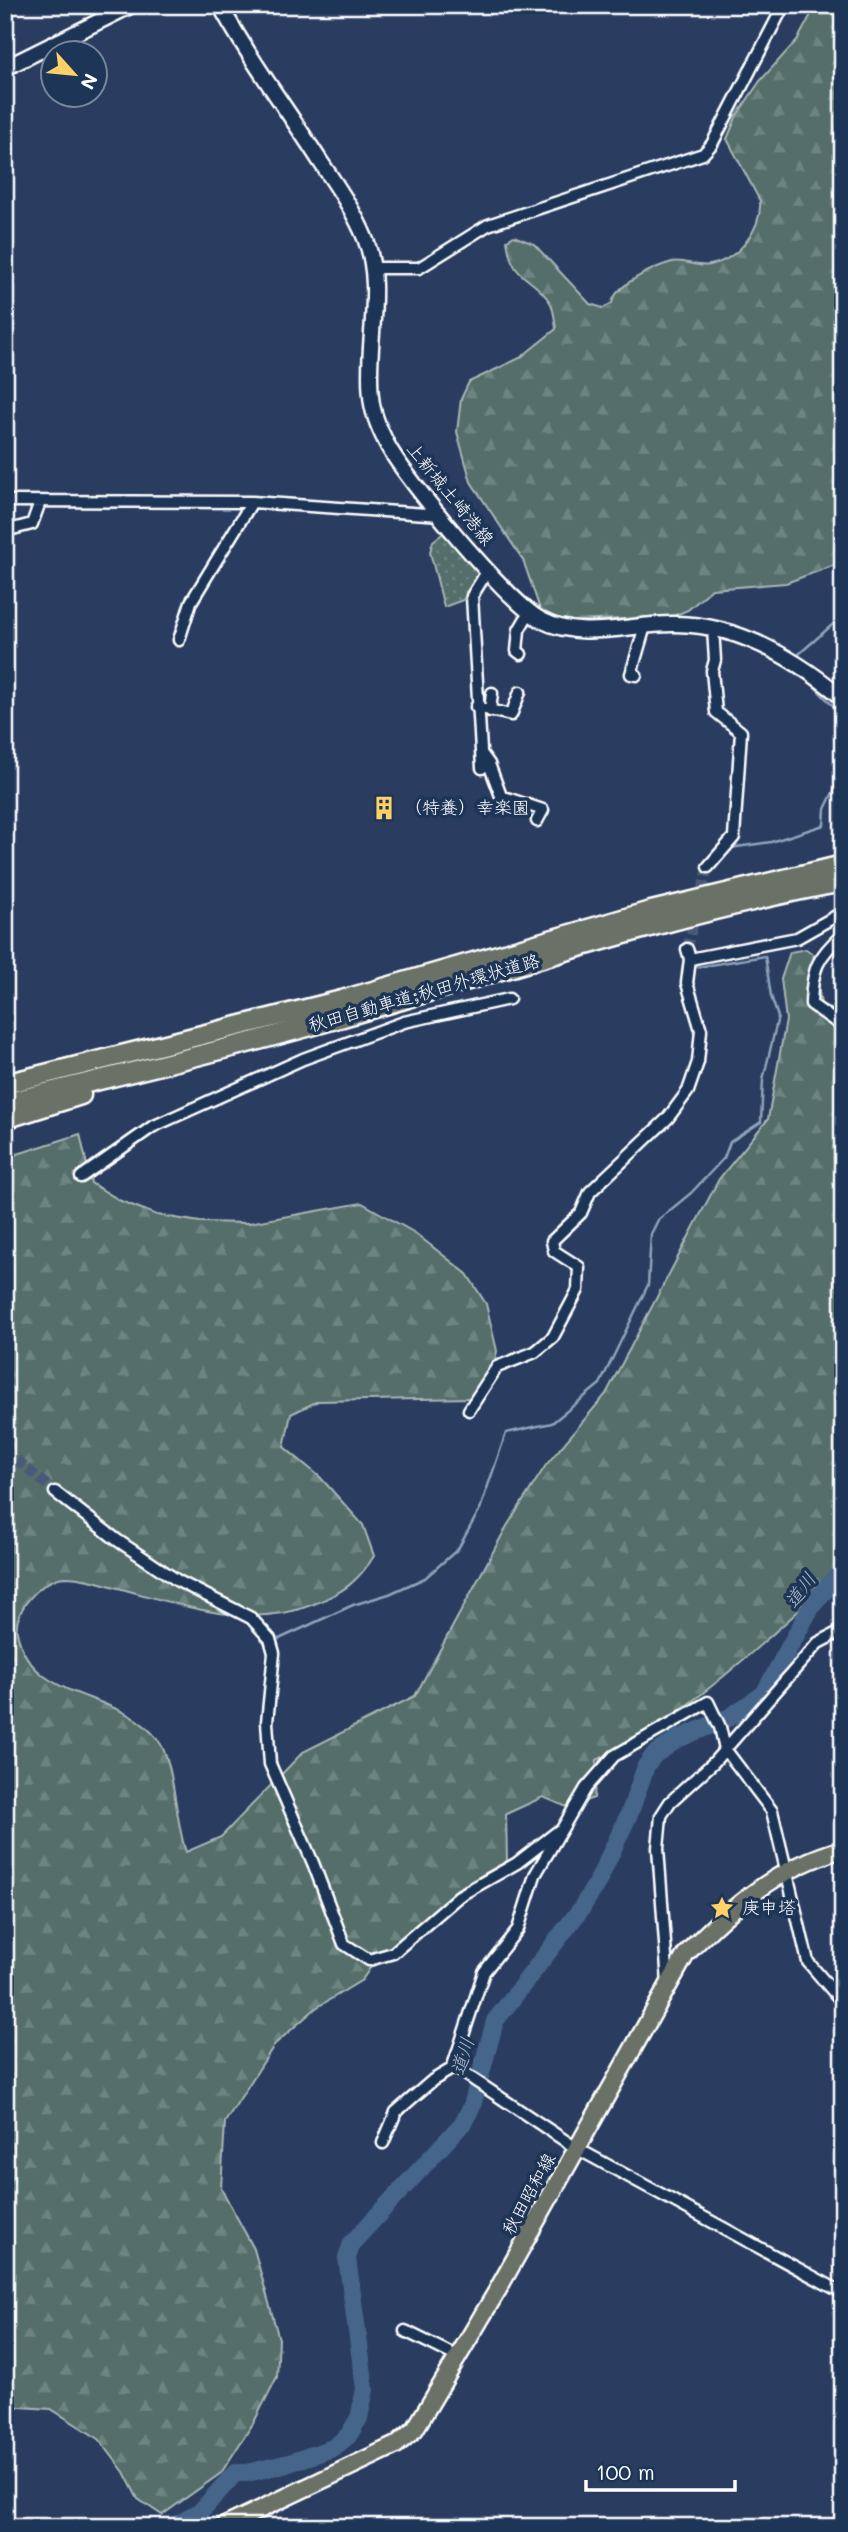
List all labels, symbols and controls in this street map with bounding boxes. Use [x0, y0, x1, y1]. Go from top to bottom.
north arrow [38, 38, 108, 108]
text: N [75, 70, 104, 94]
street label: 上新城土崎港線 [402, 437, 500, 550]
building icon: （特養）幸楽園 [370, 794, 398, 822]
place label: （特養）幸楽園 [404, 795, 530, 819]
street label: 秋田自動車道;秋田外環状道路 [305, 947, 542, 1037]
water label: 道川 [778, 1567, 821, 1612]
place icon: 庚申塔 [708, 1894, 736, 1922]
place label: 庚申塔 [742, 1895, 796, 1919]
water label: 道川 [444, 2034, 479, 2078]
street label: 秋田昭和線 [496, 2148, 560, 2239]
scale bar [586, 2448, 734, 2492]
text: 100 m [596, 2458, 655, 2485]

